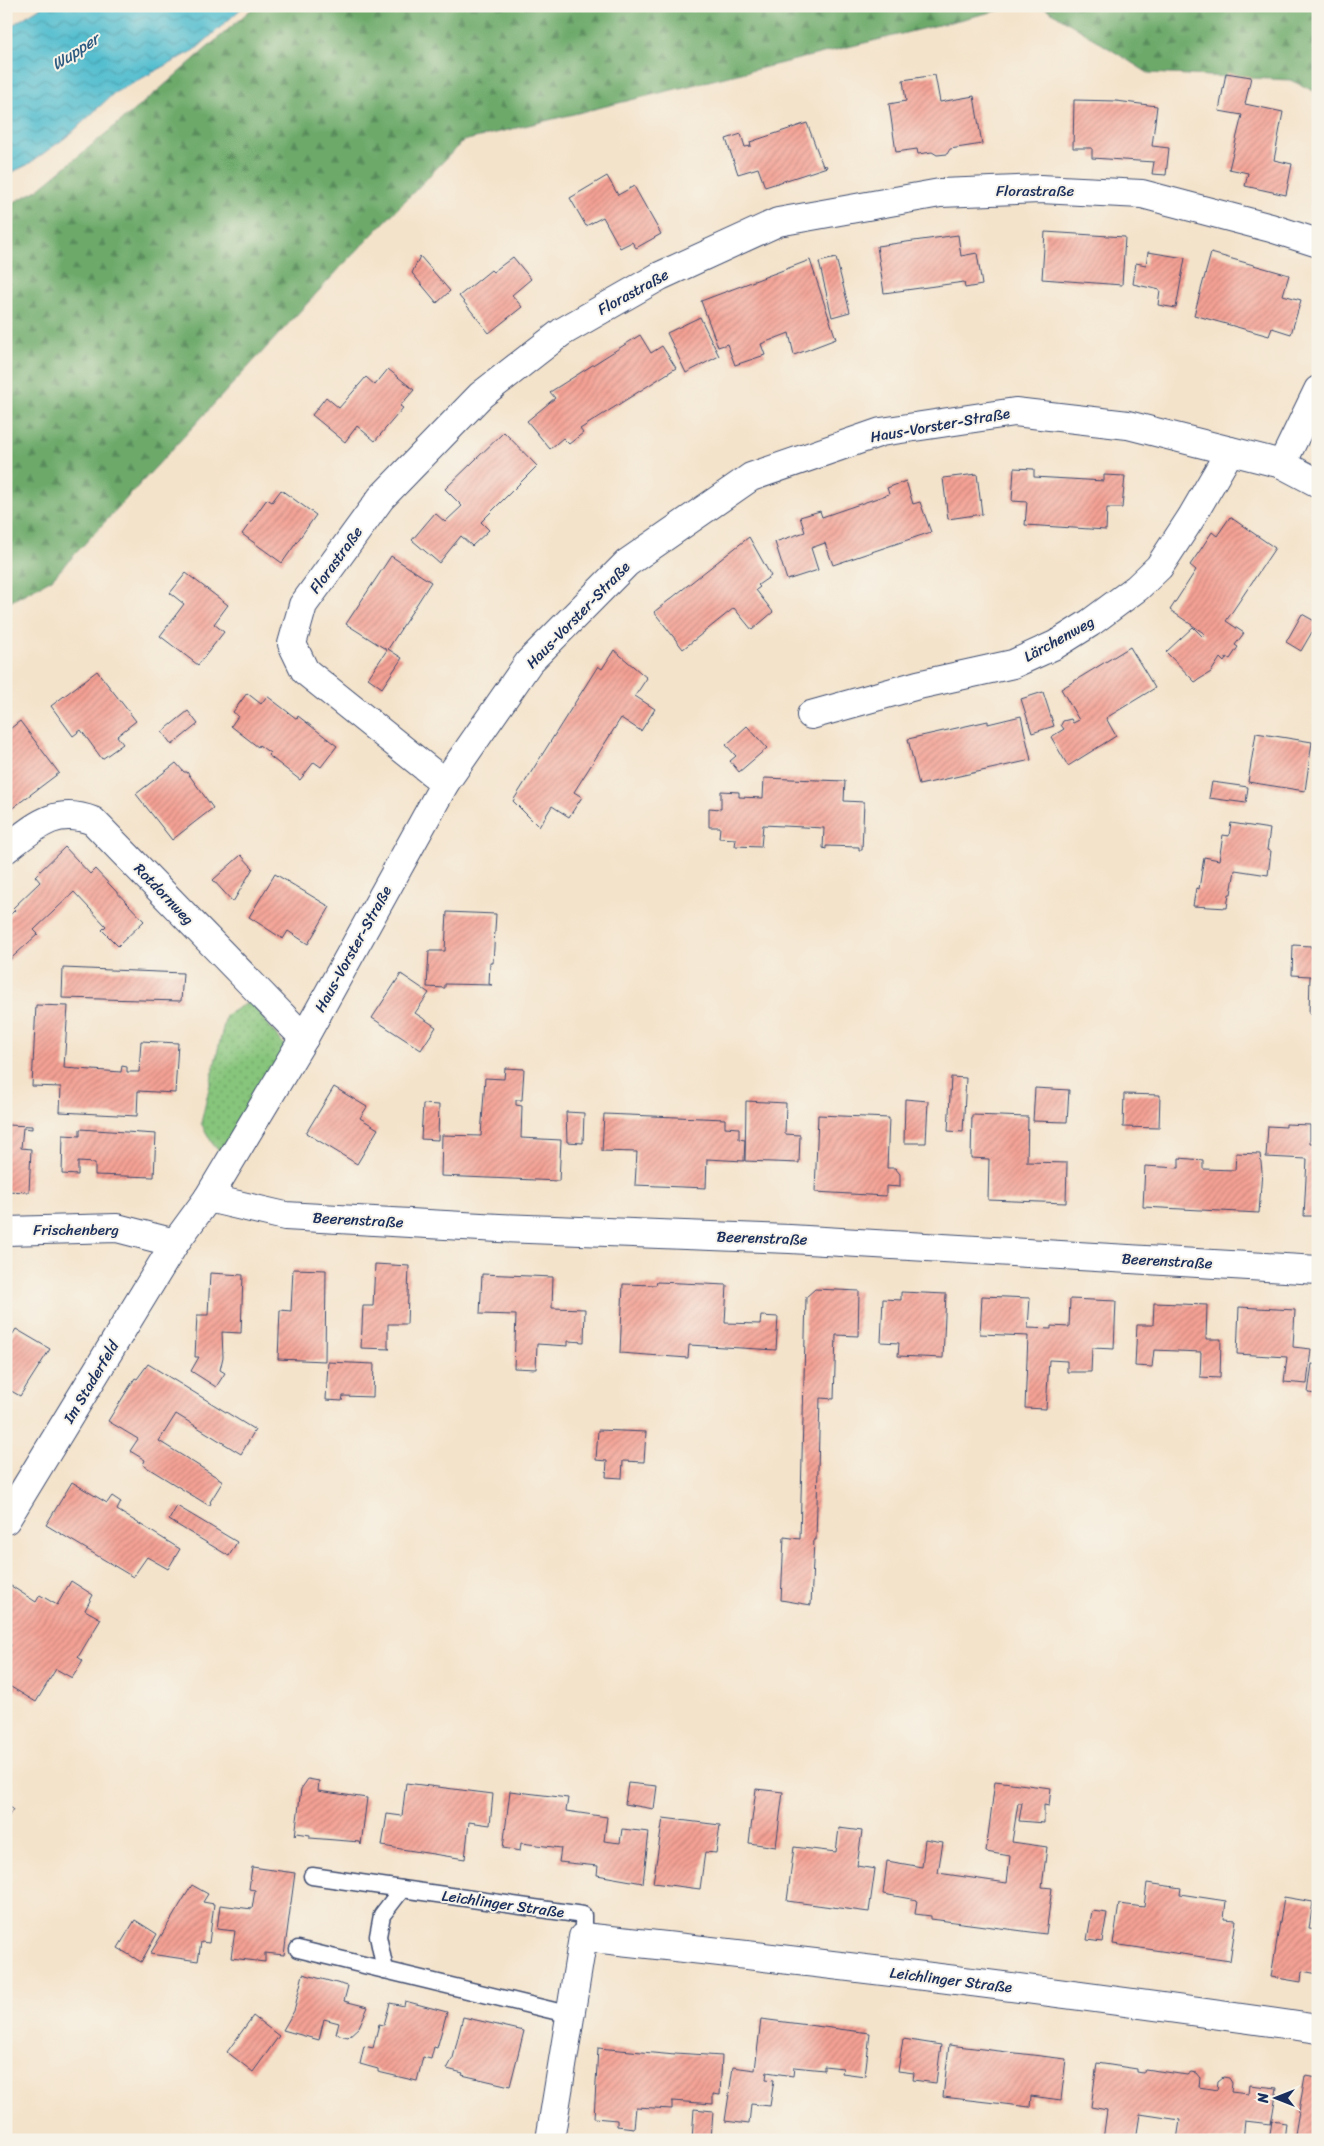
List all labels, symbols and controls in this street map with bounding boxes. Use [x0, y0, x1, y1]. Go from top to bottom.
water label: Wupper [45, 24, 107, 78]
street label: Florastraße [996, 178, 1074, 204]
street label: Florastraße [592, 262, 674, 322]
street label: Haus-Vorster-Straße [868, 400, 1012, 450]
street label: Florastraße [302, 520, 370, 599]
street label: Haus-Vorster-Straße [519, 555, 637, 675]
street label: Lärchenweg [1019, 609, 1099, 669]
street label: Rotdornweg [127, 857, 201, 931]
street label: Haus-Vorster-Straße [307, 881, 399, 1017]
street label: Beerenstraße [312, 1205, 404, 1235]
street label: Frischenberg [33, 1217, 119, 1243]
street label: Beerenstraße [716, 1223, 808, 1253]
street label: Beerenstraße [1121, 1246, 1213, 1276]
street label: Im Staderfeld [56, 1335, 127, 1429]
street label: Leichlinger Straße [440, 1883, 566, 1925]
street label: Leichlinger Straße [888, 1960, 1014, 2000]
north arrow [1252, 2074, 1302, 2124]
text: N [1251, 2093, 1276, 2104]

